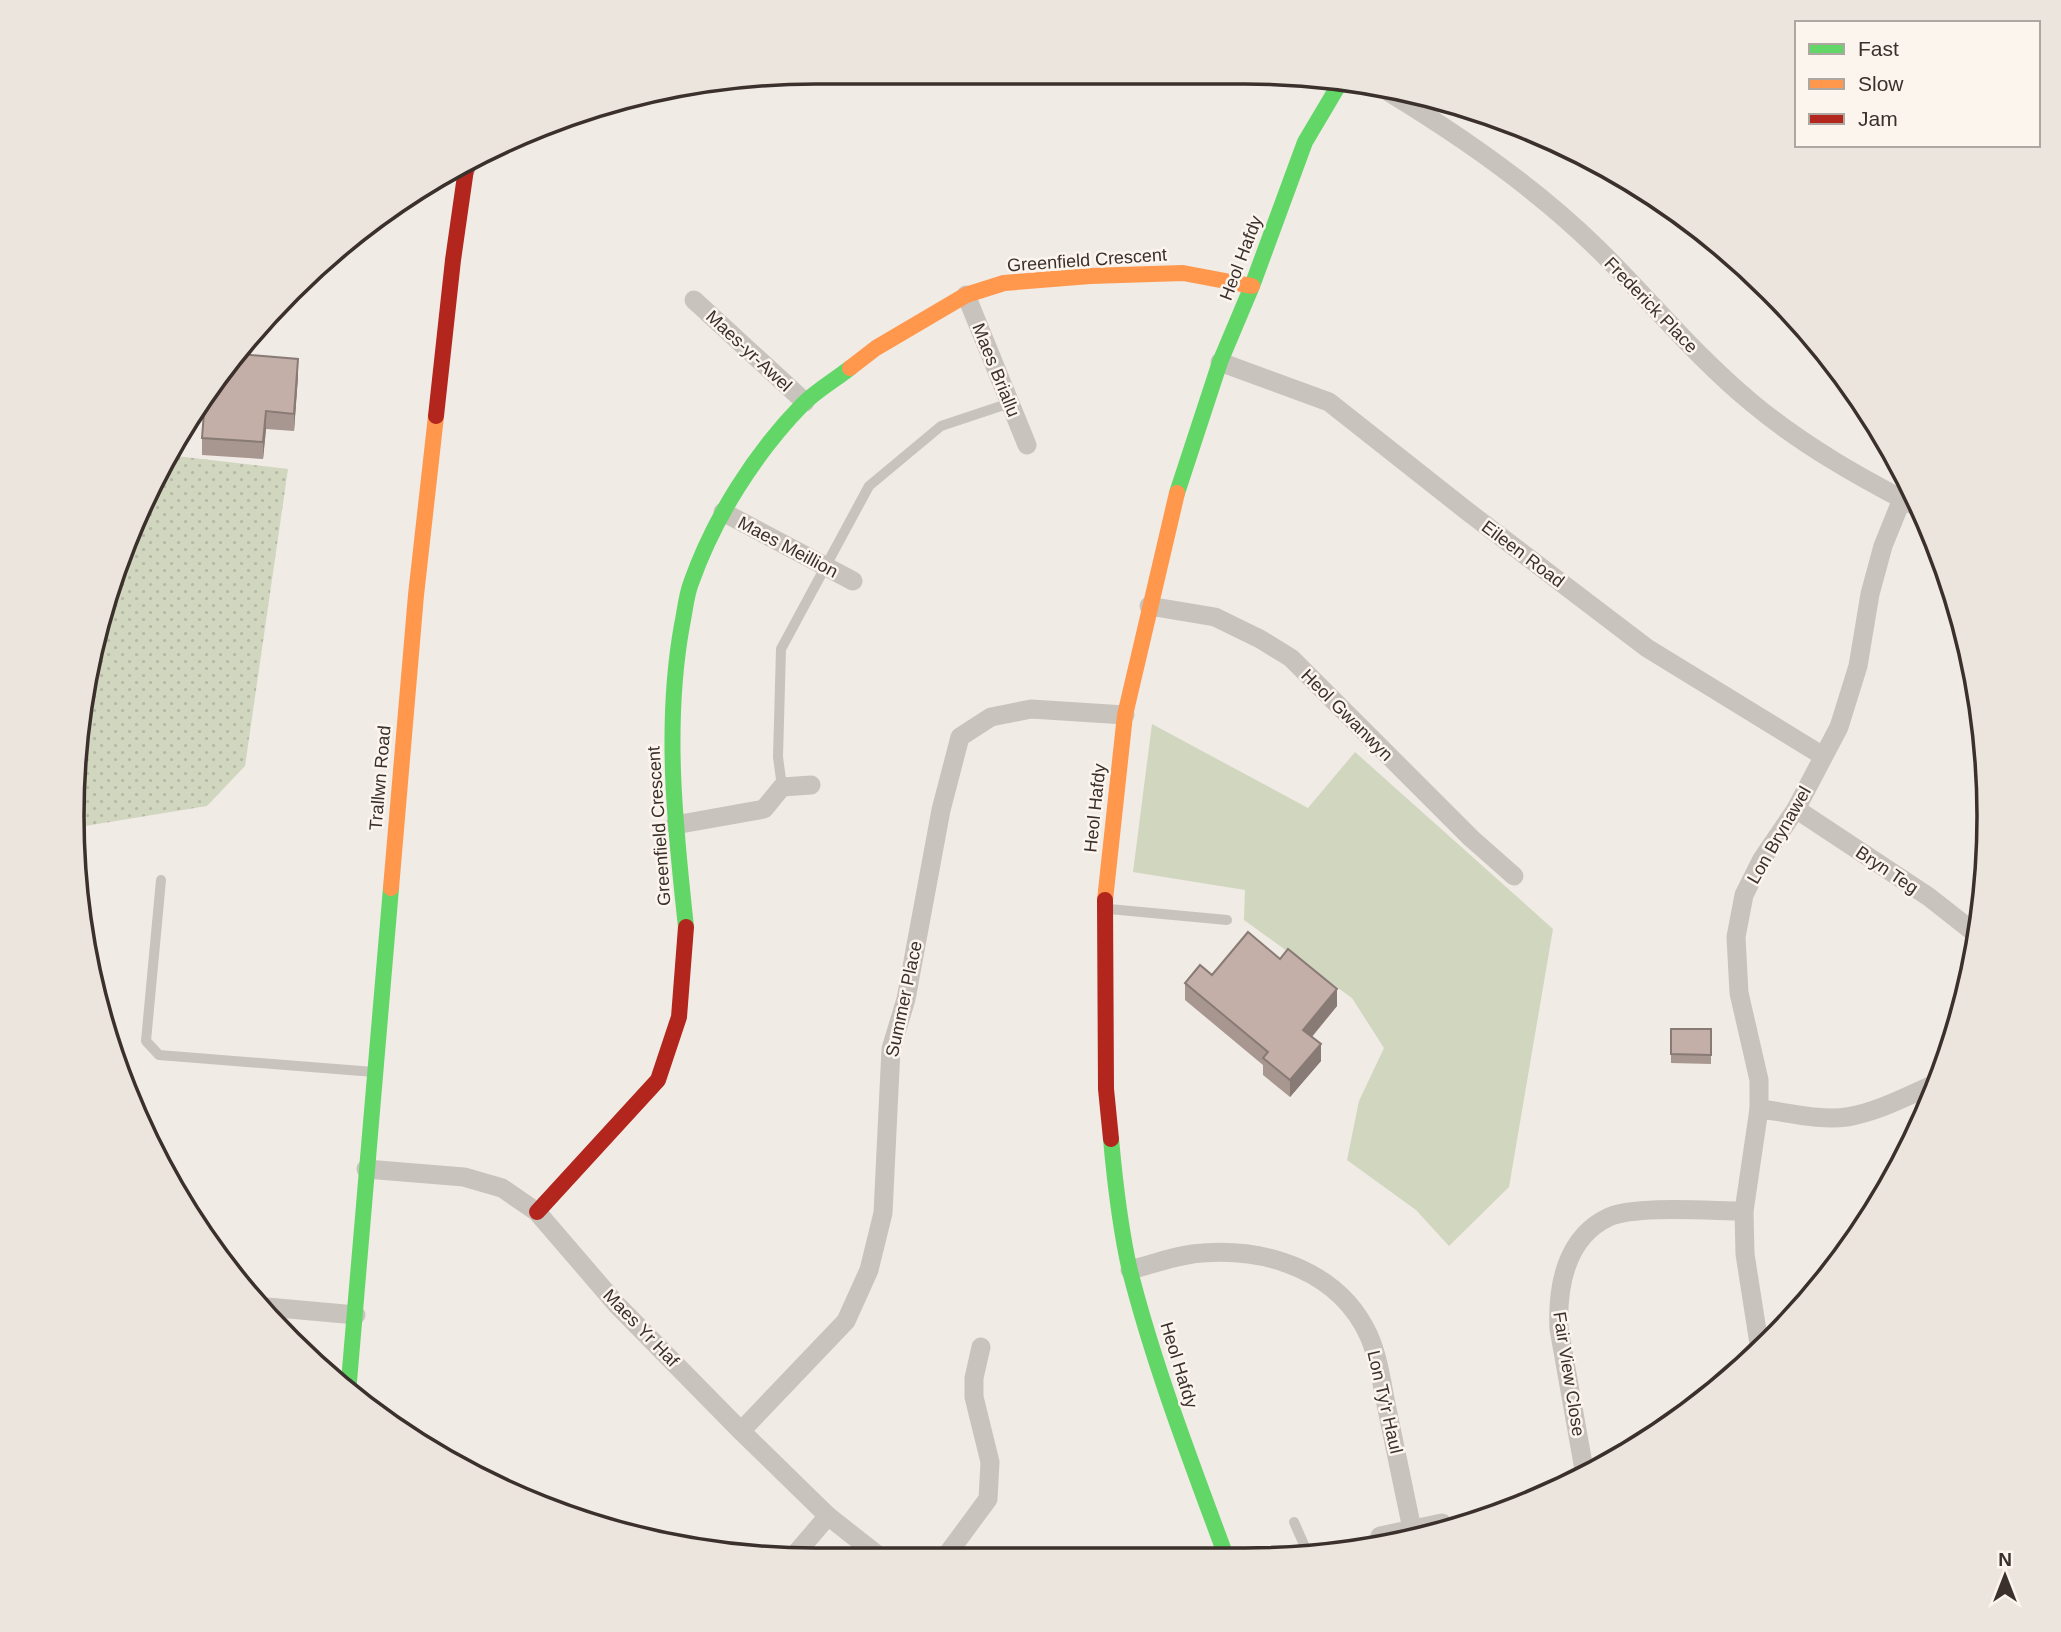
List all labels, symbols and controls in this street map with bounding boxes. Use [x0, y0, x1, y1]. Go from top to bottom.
legend [1795, 21, 2040, 147]
text: Fast [1858, 37, 1899, 60]
text: Slow [1858, 72, 1904, 95]
text: Jam [1858, 107, 1898, 130]
street label: Heol Hafdy [1216, 213, 1266, 303]
street label: Greenfield Crescent [1006, 244, 1168, 276]
street label: Frederick Place [1600, 253, 1702, 357]
street label: Maes-yr-Awel [702, 306, 796, 396]
street label: Maes Briallu [968, 320, 1024, 420]
street label: Maes Meillion [735, 512, 841, 582]
street label: Eileen Road [1478, 517, 1568, 591]
street label: Heol Gwanwyn [1297, 665, 1397, 765]
street label: Trallwn Road [365, 725, 395, 831]
street label: Greenfield Crescent [643, 745, 675, 907]
street label: Heol Hafdy [1080, 763, 1110, 853]
street label: Lon Brynawel [1743, 783, 1815, 887]
street label: Bryn Teg [1852, 842, 1922, 898]
street label: Summer Place [882, 939, 926, 1059]
street label: Maes Yr Haf [599, 1285, 684, 1372]
street label: Fair View Close [1549, 1310, 1589, 1438]
street label: Heol Hafdy [1156, 1319, 1202, 1411]
street label: Lon Ty'r Haul [1363, 1349, 1407, 1455]
north arrow [1970, 1541, 2040, 1611]
text: N [1998, 1549, 2012, 1570]

